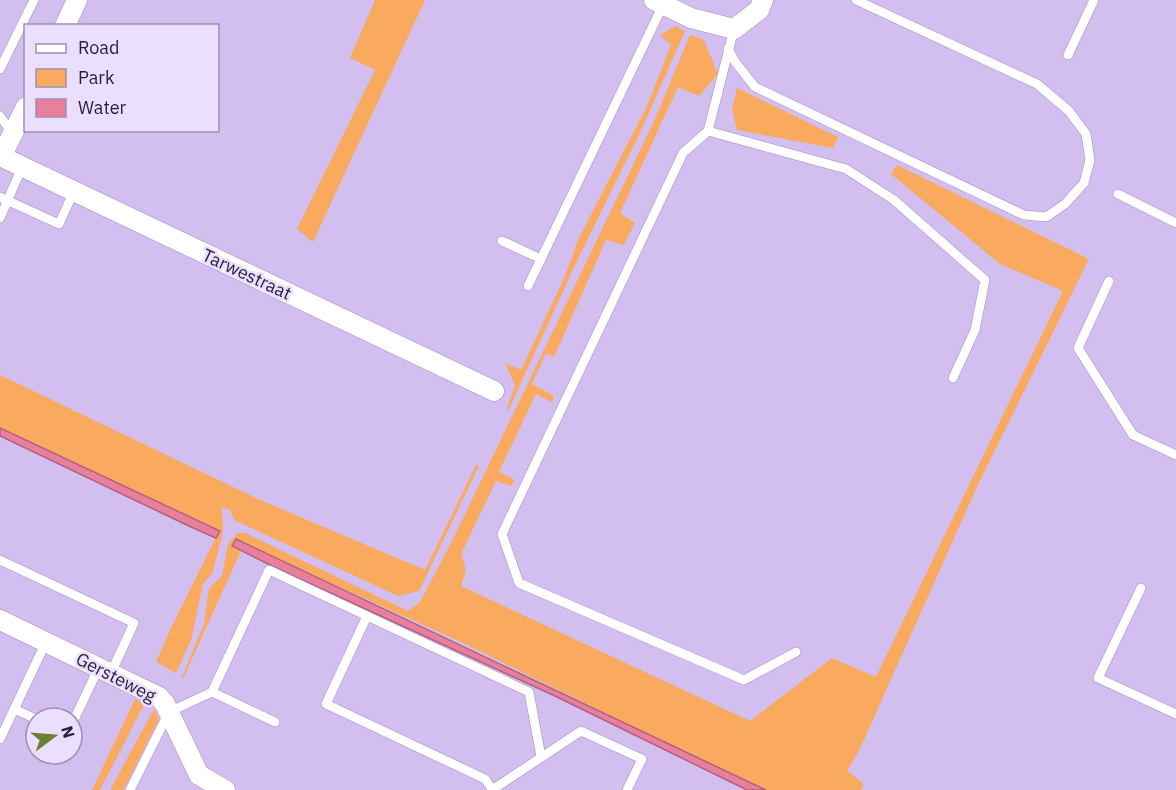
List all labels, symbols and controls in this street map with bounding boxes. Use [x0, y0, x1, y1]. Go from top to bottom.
legend [24, 24, 219, 132]
text: Road [78, 36, 119, 59]
text: Park [78, 66, 115, 89]
text: Water [78, 96, 127, 119]
street label: Tarwestraat [199, 243, 295, 305]
street label: Gersteweg [72, 647, 160, 707]
north arrow [24, 706, 84, 766]
text: N [57, 724, 80, 740]

